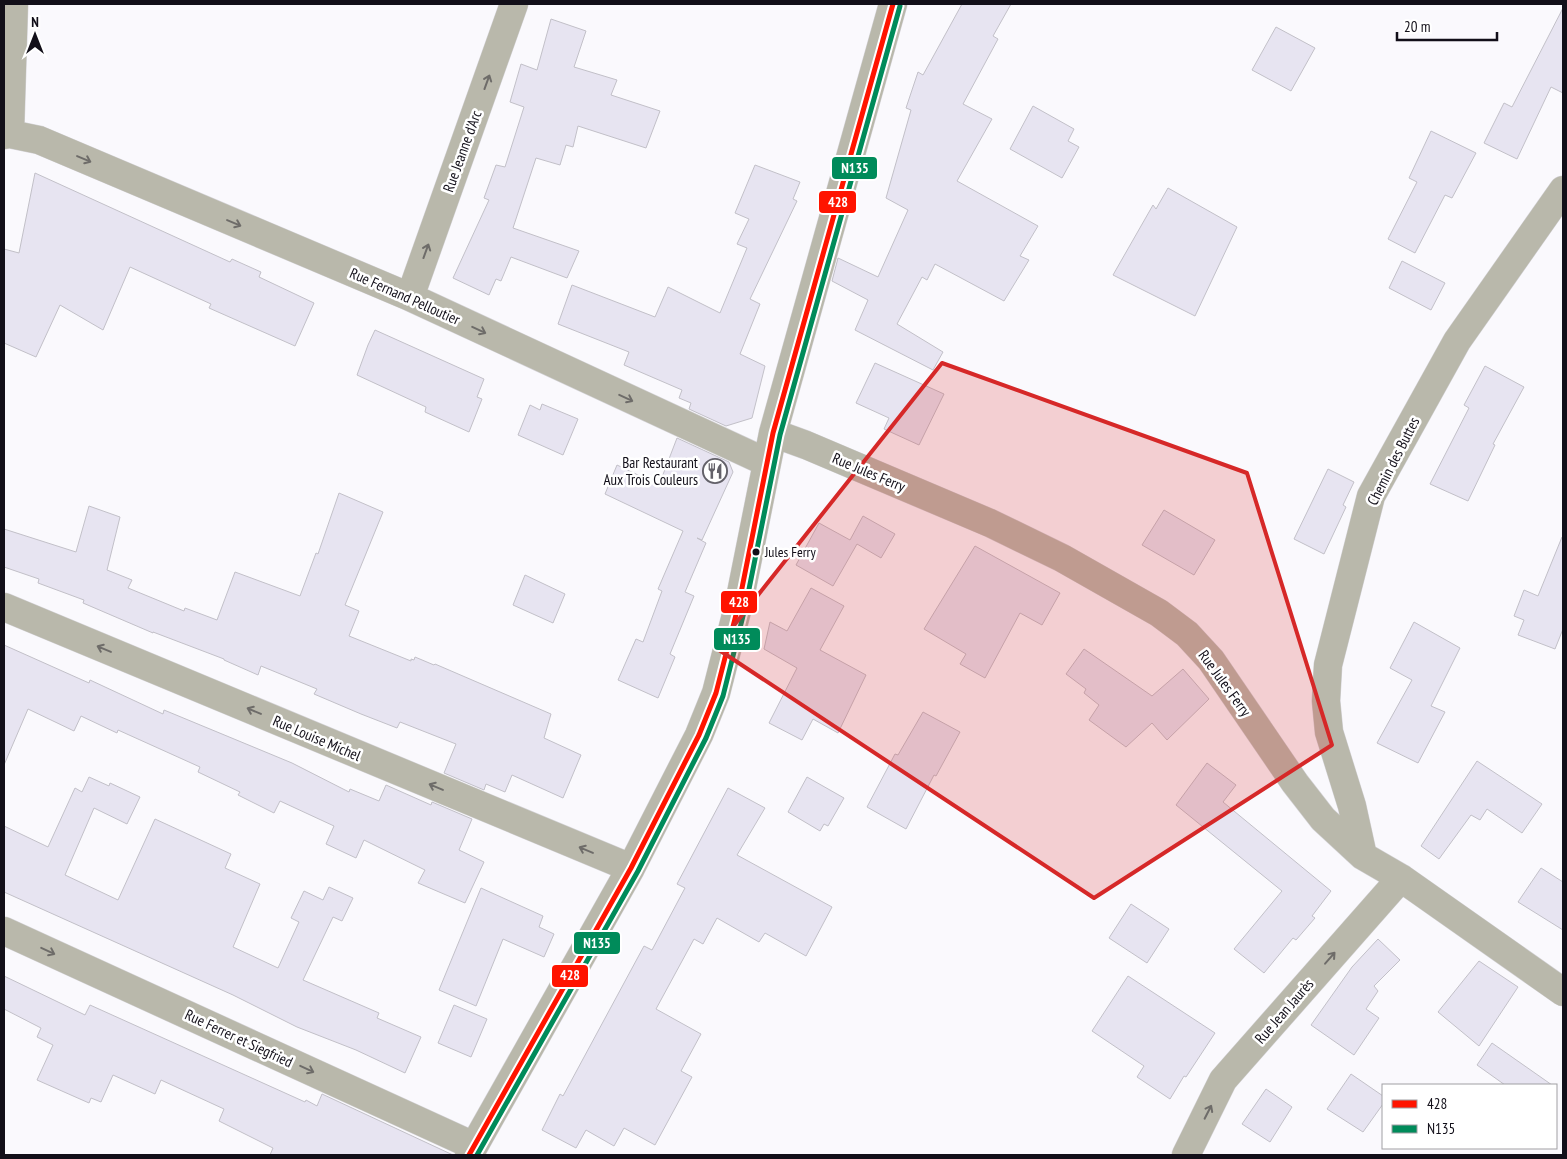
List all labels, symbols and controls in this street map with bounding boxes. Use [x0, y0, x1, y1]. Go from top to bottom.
north arrow [10, 10, 60, 60]
scale bar [1397, 10, 1497, 42]
text: N [31, 13, 39, 31]
text: 20 m [1404, 17, 1430, 36]
one-way arrow [482, 74, 492, 90]
street label: Rue Jeanne d'Arc [438, 107, 486, 195]
one-way arrow [76, 154, 91, 164]
line badge: N135 [831, 156, 878, 180]
text: N135 [841, 159, 869, 177]
line badge: 428 [818, 190, 857, 214]
text: 428 [828, 193, 848, 211]
one-way arrow [226, 218, 241, 228]
one-way arrow [422, 244, 431, 260]
street label: Rue Fernand Pelloutier [347, 263, 464, 329]
one-way arrow [471, 325, 486, 335]
one-way arrow [618, 394, 633, 403]
street label: Chemin des Buttes [1363, 414, 1423, 508]
street label: Rue Jules Ferry [830, 448, 909, 496]
place label: Bar Restaurant Aux Trois Couleurs [603, 453, 698, 489]
restaurant icon: Bar Restaurant Aux Trois Couleurs [702, 458, 728, 484]
place label: Jules Ferry [764, 543, 816, 561]
marker: Jules Ferry [751, 547, 761, 557]
line badge: 428 [720, 590, 758, 614]
text: 428 [729, 593, 749, 611]
line badge: N135 [713, 627, 761, 651]
text: N135 [723, 630, 751, 648]
one-way arrow [96, 644, 112, 653]
street label: Rue Jules Ferry [1195, 646, 1256, 720]
one-way arrow [246, 706, 261, 715]
street label: Rue Louise Michel [270, 711, 364, 765]
one-way arrow [429, 782, 444, 792]
one-way arrow [579, 844, 594, 854]
line badge: N135 [573, 931, 621, 955]
text: N135 [583, 934, 611, 952]
one-way arrow [40, 947, 55, 957]
one-way arrow [1325, 952, 1336, 965]
line badge: 428 [551, 964, 589, 988]
text: 428 [560, 966, 580, 984]
street label: Rue Jean Jaurès [1251, 975, 1317, 1047]
street label: Rue Ferrer et Siegfried [182, 1005, 296, 1071]
one-way arrow [299, 1065, 314, 1075]
legend [1382, 1084, 1557, 1149]
text: 428 [1427, 1094, 1447, 1113]
one-way arrow [1203, 1104, 1213, 1119]
text: N135 [1427, 1119, 1455, 1138]

